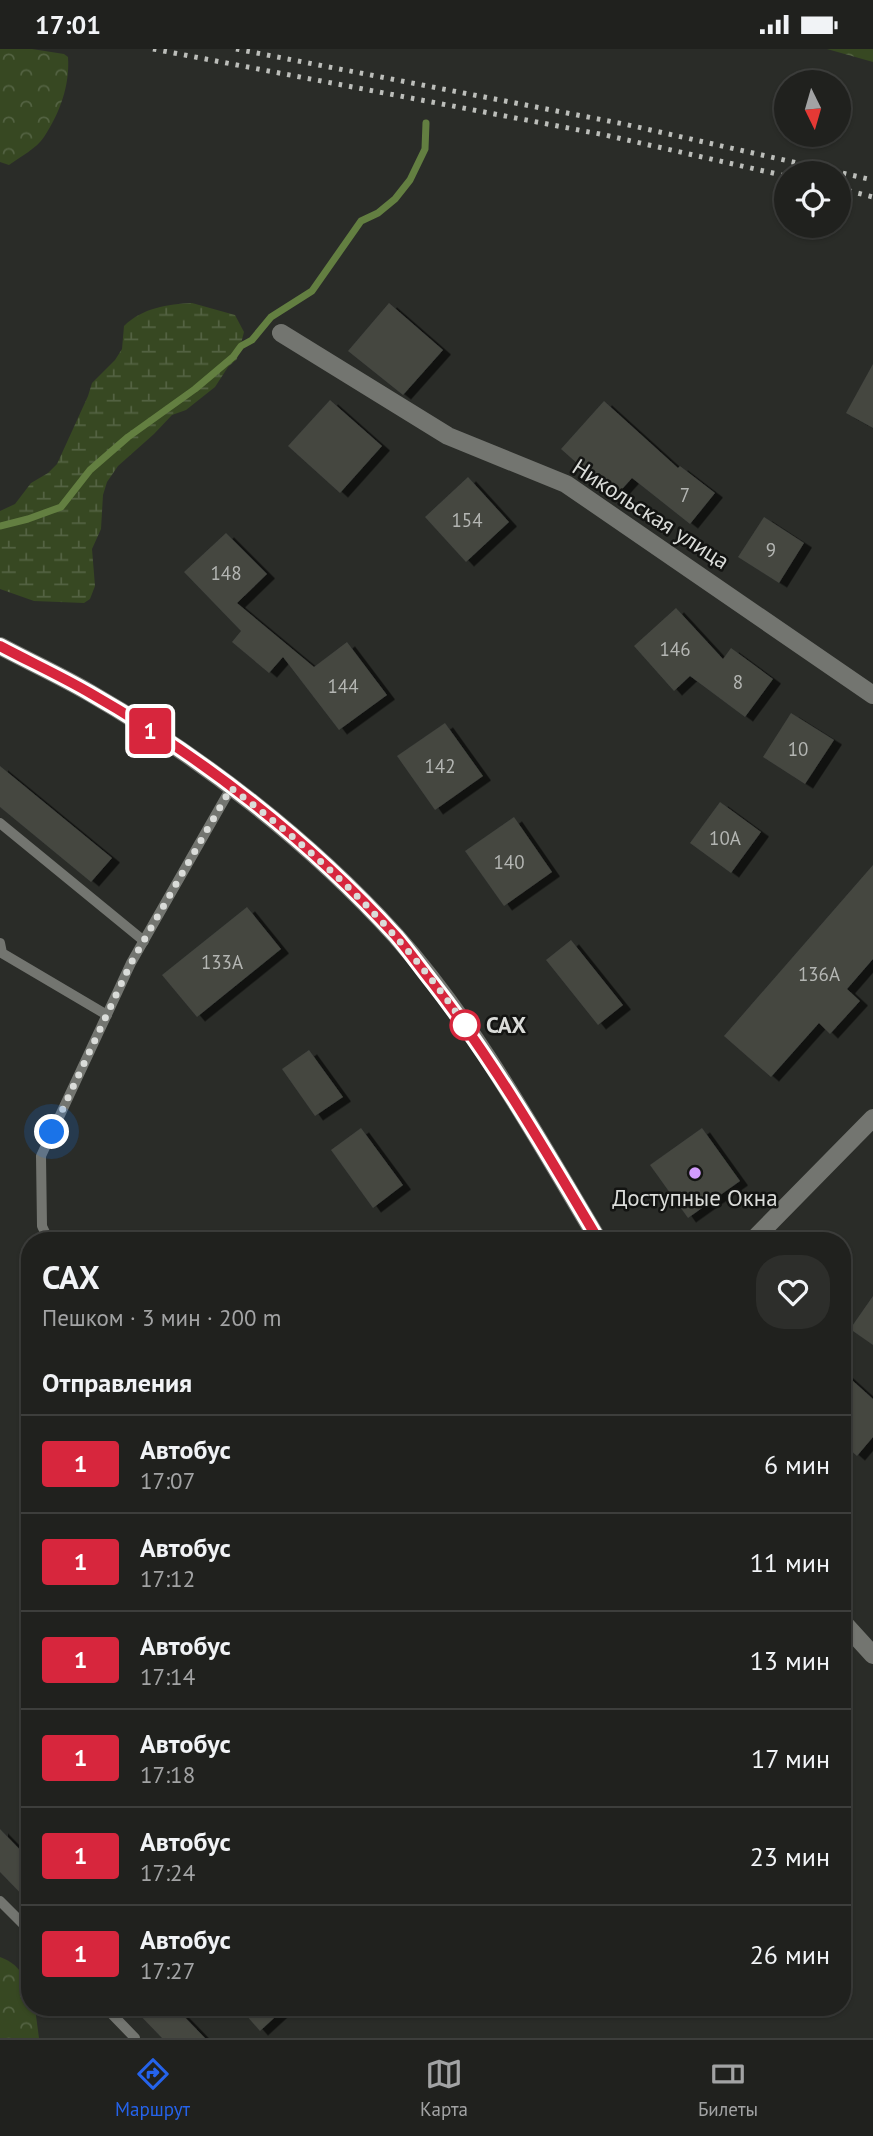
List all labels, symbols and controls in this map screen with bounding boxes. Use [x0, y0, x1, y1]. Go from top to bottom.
text: 17:01 [35, 8, 101, 41]
north arrow [774, 70, 850, 147]
map controls [774, 70, 851, 238]
button: locate [774, 161, 851, 238]
street label: Никольская улица [567, 452, 735, 575]
house number: 7 [680, 483, 690, 507]
house number: 154 [451, 508, 483, 532]
house number: 9 [766, 538, 776, 562]
house number: 148 [210, 561, 242, 585]
house number: 146 [659, 637, 691, 661]
house number: 8 [733, 670, 743, 694]
house number: 144 [327, 674, 359, 698]
line badge: 1 [127, 708, 173, 754]
text: 1 [143, 715, 157, 746]
house number: 10 [788, 737, 808, 761]
house number: 142 [424, 754, 456, 778]
house number: 10А [709, 826, 741, 850]
house number: 140 [493, 850, 525, 874]
house number: 133А [201, 950, 243, 974]
house number: 136А [798, 962, 840, 986]
marker: САХ [450, 1010, 480, 1040]
place label: САХ [486, 1010, 527, 1039]
your location [34, 1114, 69, 1149]
marker: Доступные Окна [687, 1165, 703, 1181]
place label: Доступные Окна [612, 1183, 778, 1212]
text: САХ [42, 1255, 100, 1298]
button: heart [756, 1255, 830, 1329]
text: Пешком · 3 мин · 200 m [42, 1303, 281, 1332]
text: Отправления [42, 1366, 192, 1399]
text: Автобус [140, 1433, 231, 1466]
text: 1 [74, 1448, 87, 1479]
text: 6 мин [764, 1448, 830, 1481]
text: 17:07 [140, 1466, 195, 1495]
text: Автобус [140, 1531, 231, 1564]
text: 1 [74, 1546, 87, 1577]
text: 11 мин [750, 1546, 830, 1579]
text: 17:12 [140, 1564, 195, 1593]
text: Автобус [140, 1629, 231, 1662]
text: 1 [74, 1644, 87, 1675]
text: 13 мин [750, 1644, 830, 1677]
text: 17:14 [140, 1662, 195, 1691]
text: Автобус [140, 1727, 231, 1760]
text: 1 [74, 1742, 87, 1773]
text: 17 мин [751, 1742, 830, 1775]
text: 17:18 [140, 1760, 195, 1789]
text: Автобус [140, 1825, 231, 1858]
text: 1 [74, 1840, 87, 1871]
text: 23 мин [750, 1840, 830, 1873]
text: 17:24 [140, 1858, 195, 1887]
text: Автобус [140, 1923, 231, 1956]
text: 1 [74, 1938, 87, 1969]
text: 26 мин [750, 1938, 830, 1971]
text: 17:27 [140, 1956, 195, 1985]
tab: Маршрут [115, 2055, 190, 2121]
tab: Карта [420, 2055, 468, 2121]
tab: Билеты [698, 2055, 758, 2121]

